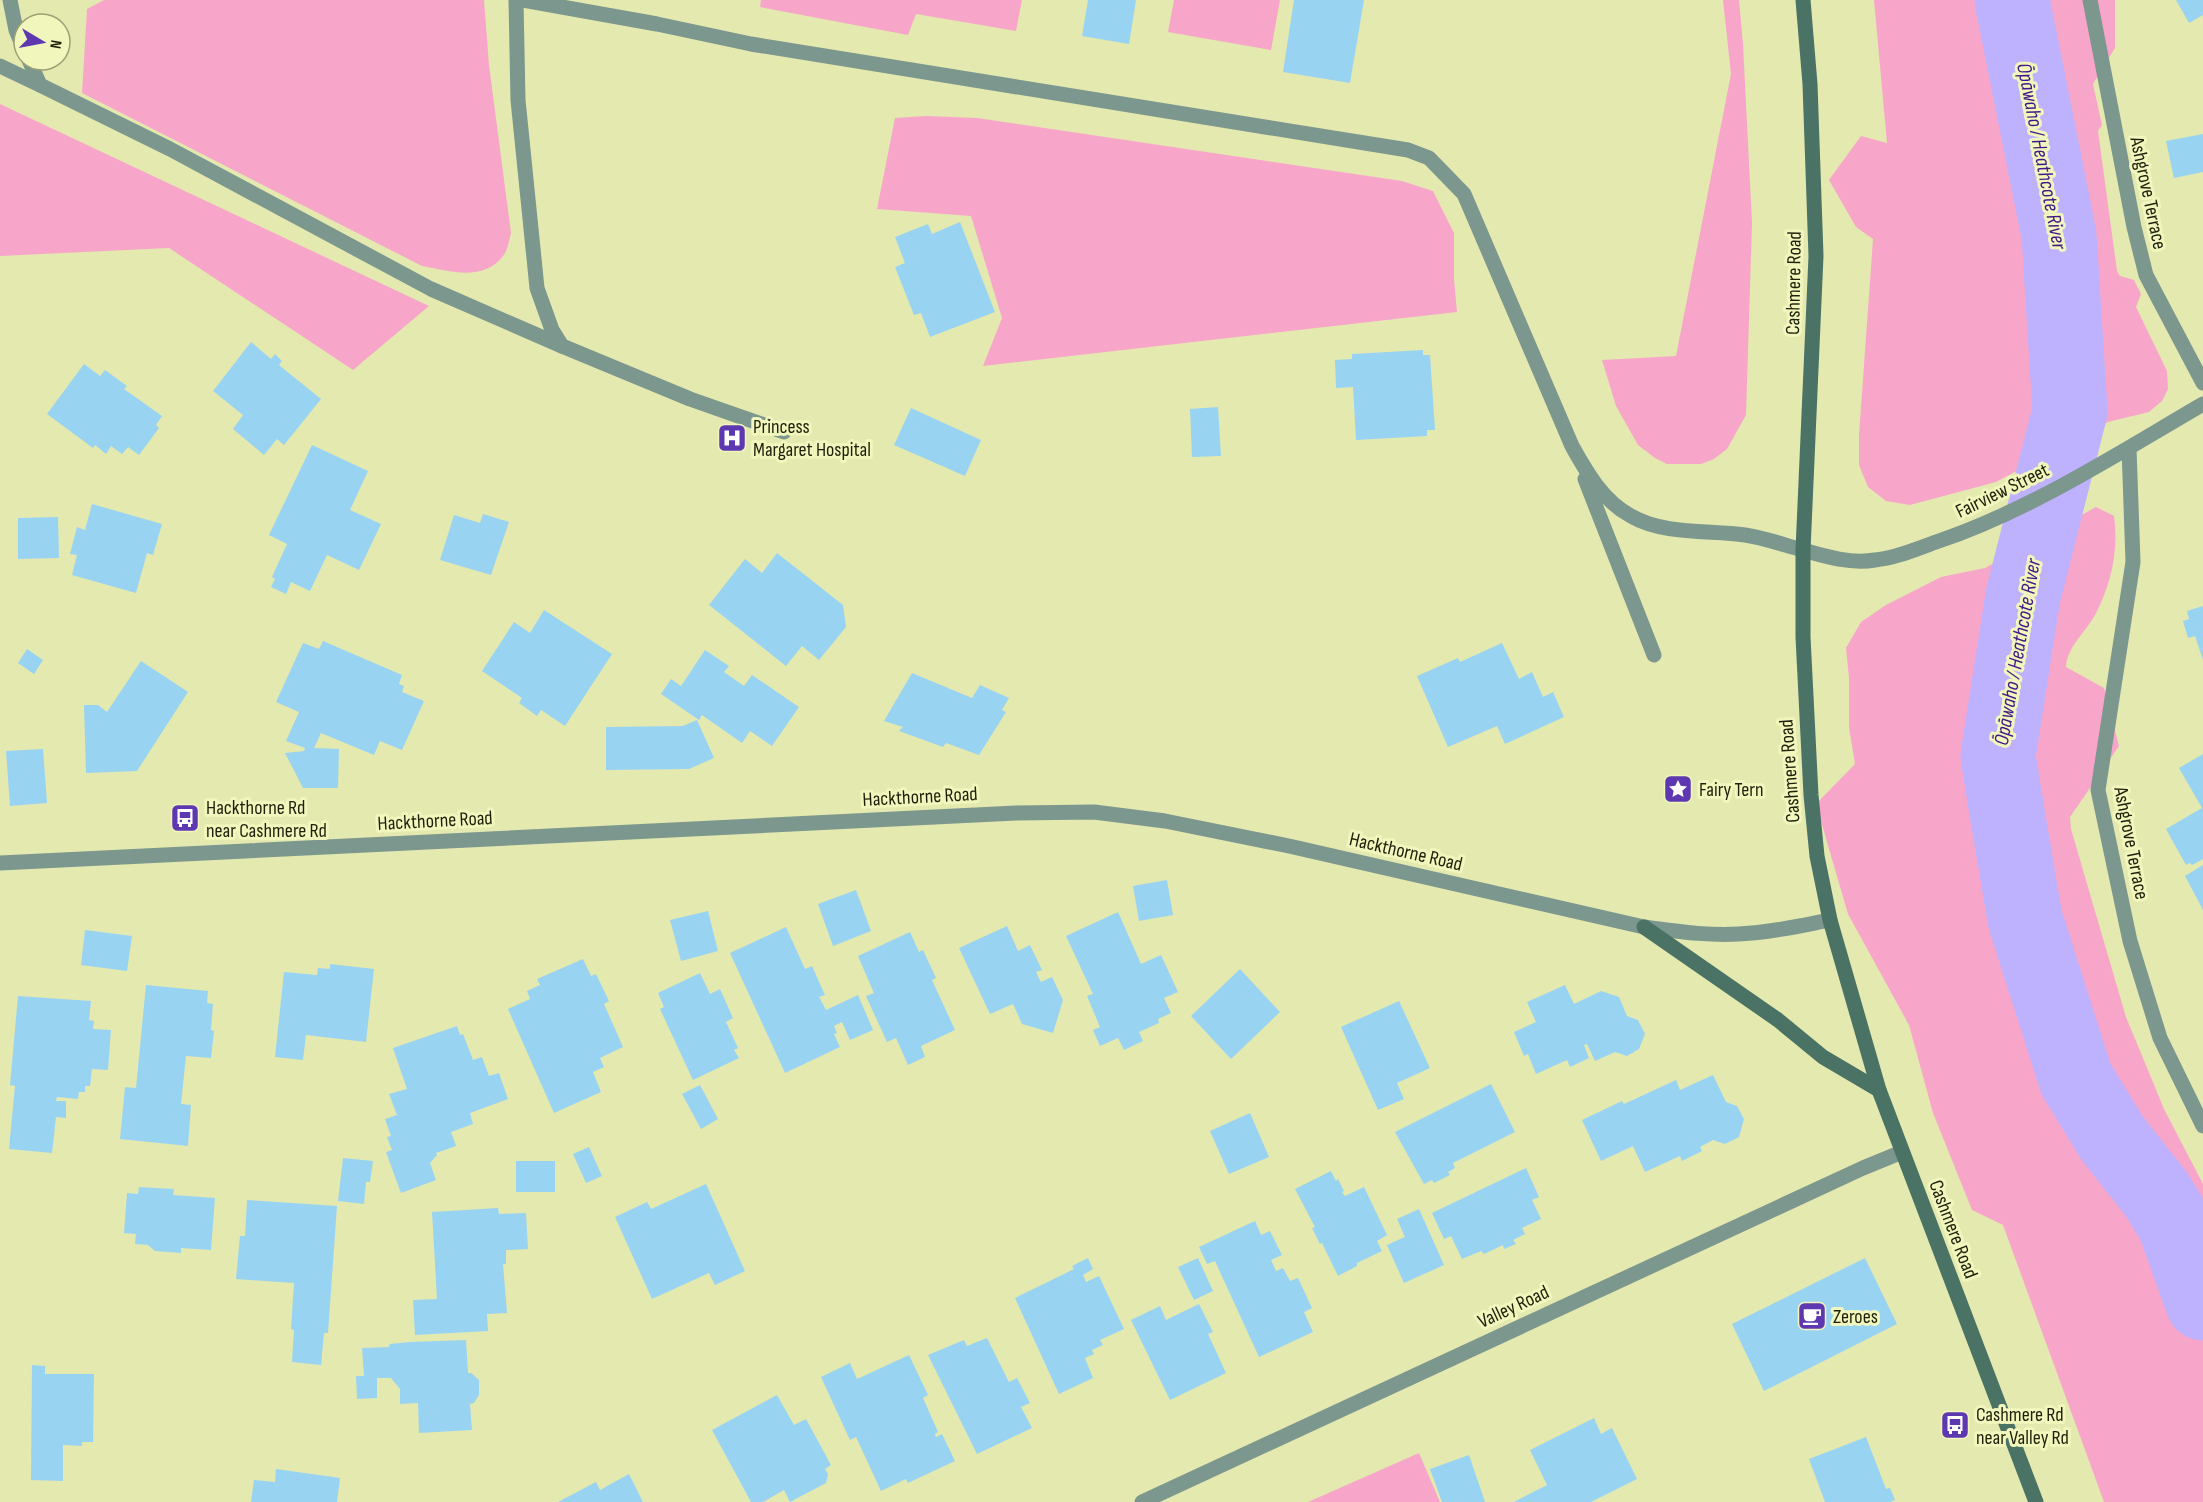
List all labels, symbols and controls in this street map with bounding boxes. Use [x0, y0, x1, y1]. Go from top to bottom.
north arrow [12, 12, 72, 72]
text: N [45, 38, 65, 50]
water label: Ōpāwaho / Heathcote River [2011, 61, 2072, 252]
street label: Ashgrove Terrace [2124, 134, 2172, 252]
street label: Cashmere Road [1781, 231, 1807, 335]
place label: Princess Margaret Hospital [753, 415, 871, 462]
hospital icon: Princess Margaret Hospital [716, 422, 748, 454]
street label: Fairview Street [1952, 458, 2053, 524]
water label: Ōpāwaho / Heathcote River [1989, 556, 2046, 747]
street label: Cashmere Road [1774, 718, 1806, 823]
place icon: Fairy Tern [1662, 773, 1694, 805]
place label: Fairy Tern [1699, 778, 1764, 802]
street label: Hackthorne Road [862, 782, 978, 812]
street label: Ashgrove Terrace [2108, 784, 2154, 902]
place label: Hackthorne Rd near Cashmere Rd [206, 796, 327, 843]
bus stop icon: Hackthorne Rd near Cashmere Rd [169, 802, 201, 834]
street label: Hackthorne Road [377, 806, 493, 836]
street label: Hackthorne Road [1347, 827, 1465, 877]
street label: Cashmere Road [1923, 1177, 1983, 1282]
street label: Valley Road [1474, 1280, 1553, 1334]
cafe icon: Zeroes [1796, 1300, 1828, 1332]
place label: Zeroes [1833, 1305, 1878, 1329]
place label: Cashmere Rd near Valley Rd [1976, 1403, 2069, 1450]
bus stop icon: Cashmere Rd near Valley Rd [1939, 1409, 1971, 1441]

